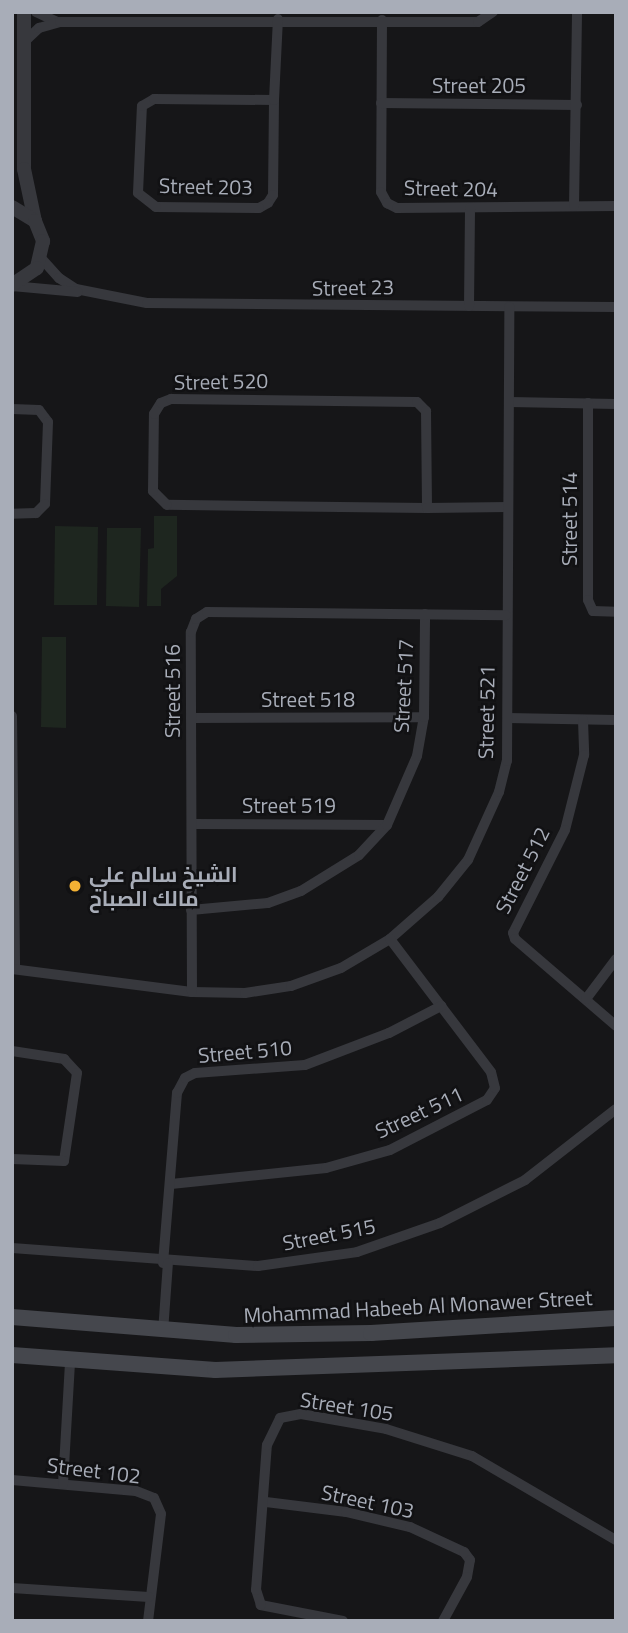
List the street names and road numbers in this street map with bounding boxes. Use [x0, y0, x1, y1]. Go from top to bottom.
street label: Street 205 [432, 72, 526, 98]
street label: Street 203 [159, 173, 253, 199]
street label: Street 204 [404, 175, 498, 201]
street label: Street 23 [312, 274, 394, 300]
street label: Street 520 [174, 368, 268, 394]
street label: Street 514 [556, 472, 582, 566]
street label: Street 517 [388, 638, 418, 734]
street label: Street 516 [159, 644, 185, 738]
street label: Street 521 [473, 665, 499, 759]
street label: Street 518 [261, 686, 355, 712]
street label: Street 519 [242, 792, 336, 818]
street label: Street 512 [489, 822, 555, 918]
street label: Street 510 [197, 1034, 293, 1068]
street label: Street 511 [371, 1081, 467, 1143]
street label: Street 515 [280, 1213, 378, 1255]
street label: Mohammad Habeeb Al Monawer Street [243, 1284, 593, 1328]
street label: Street 105 [299, 1386, 395, 1426]
street label: Street 102 [46, 1452, 142, 1488]
street label: Street 103 [319, 1479, 417, 1523]

